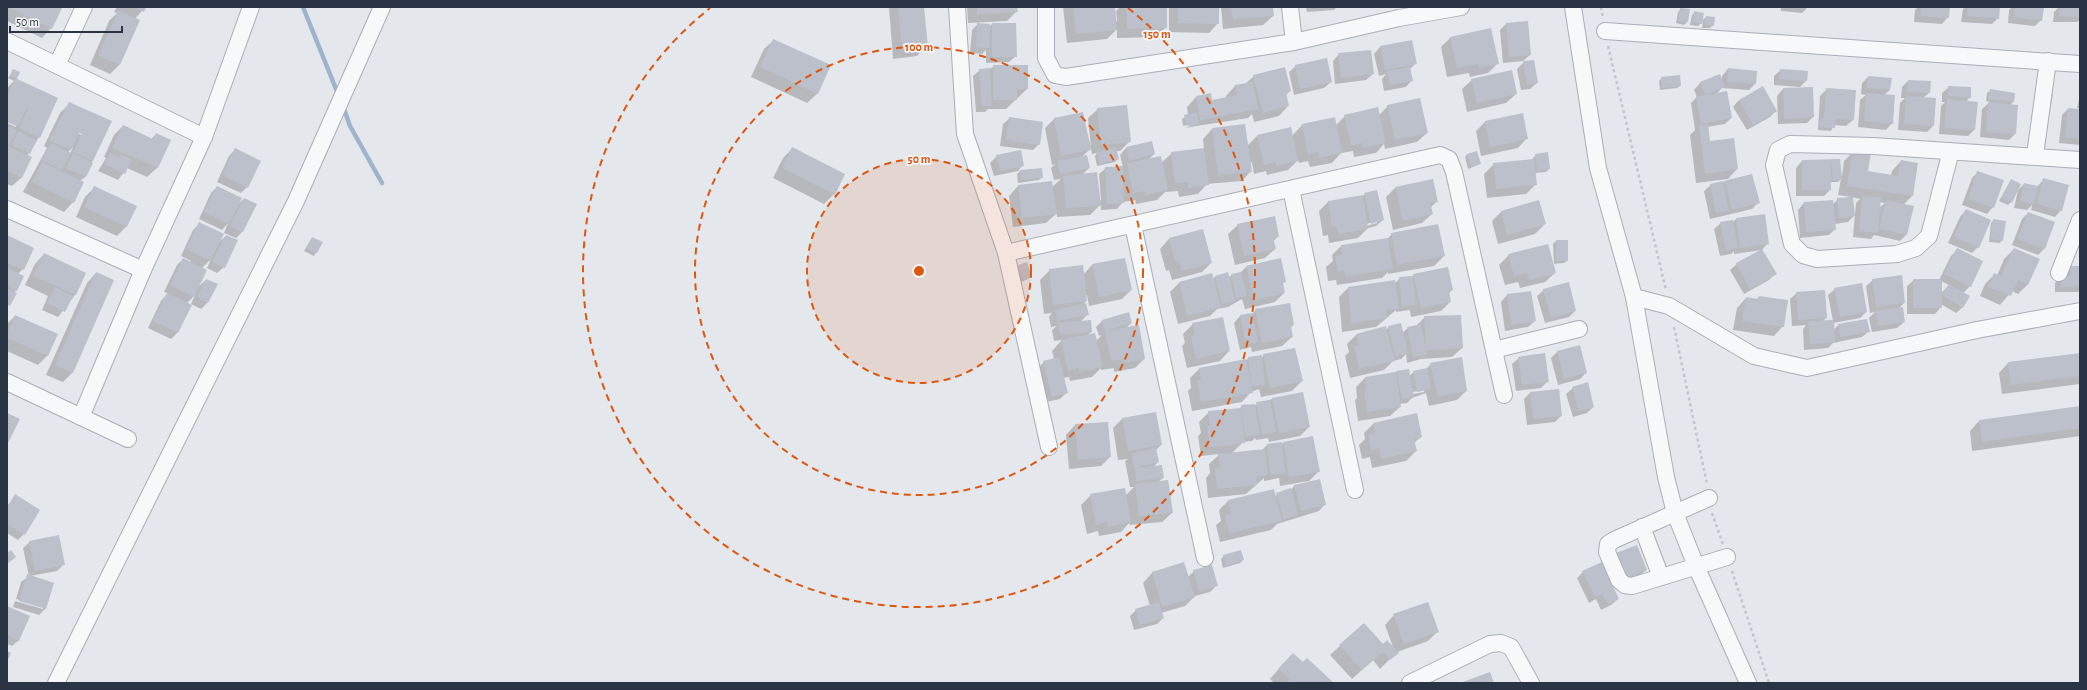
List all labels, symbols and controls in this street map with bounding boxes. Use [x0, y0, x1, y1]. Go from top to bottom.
scale bar [10, 8, 122, 34]
text: 50 m [16, 16, 39, 28]
text: 150 m [1143, 28, 1171, 40]
text: 100 m [905, 41, 933, 53]
text: 50 m [908, 153, 931, 165]
centre of rings [912, 264, 926, 278]

